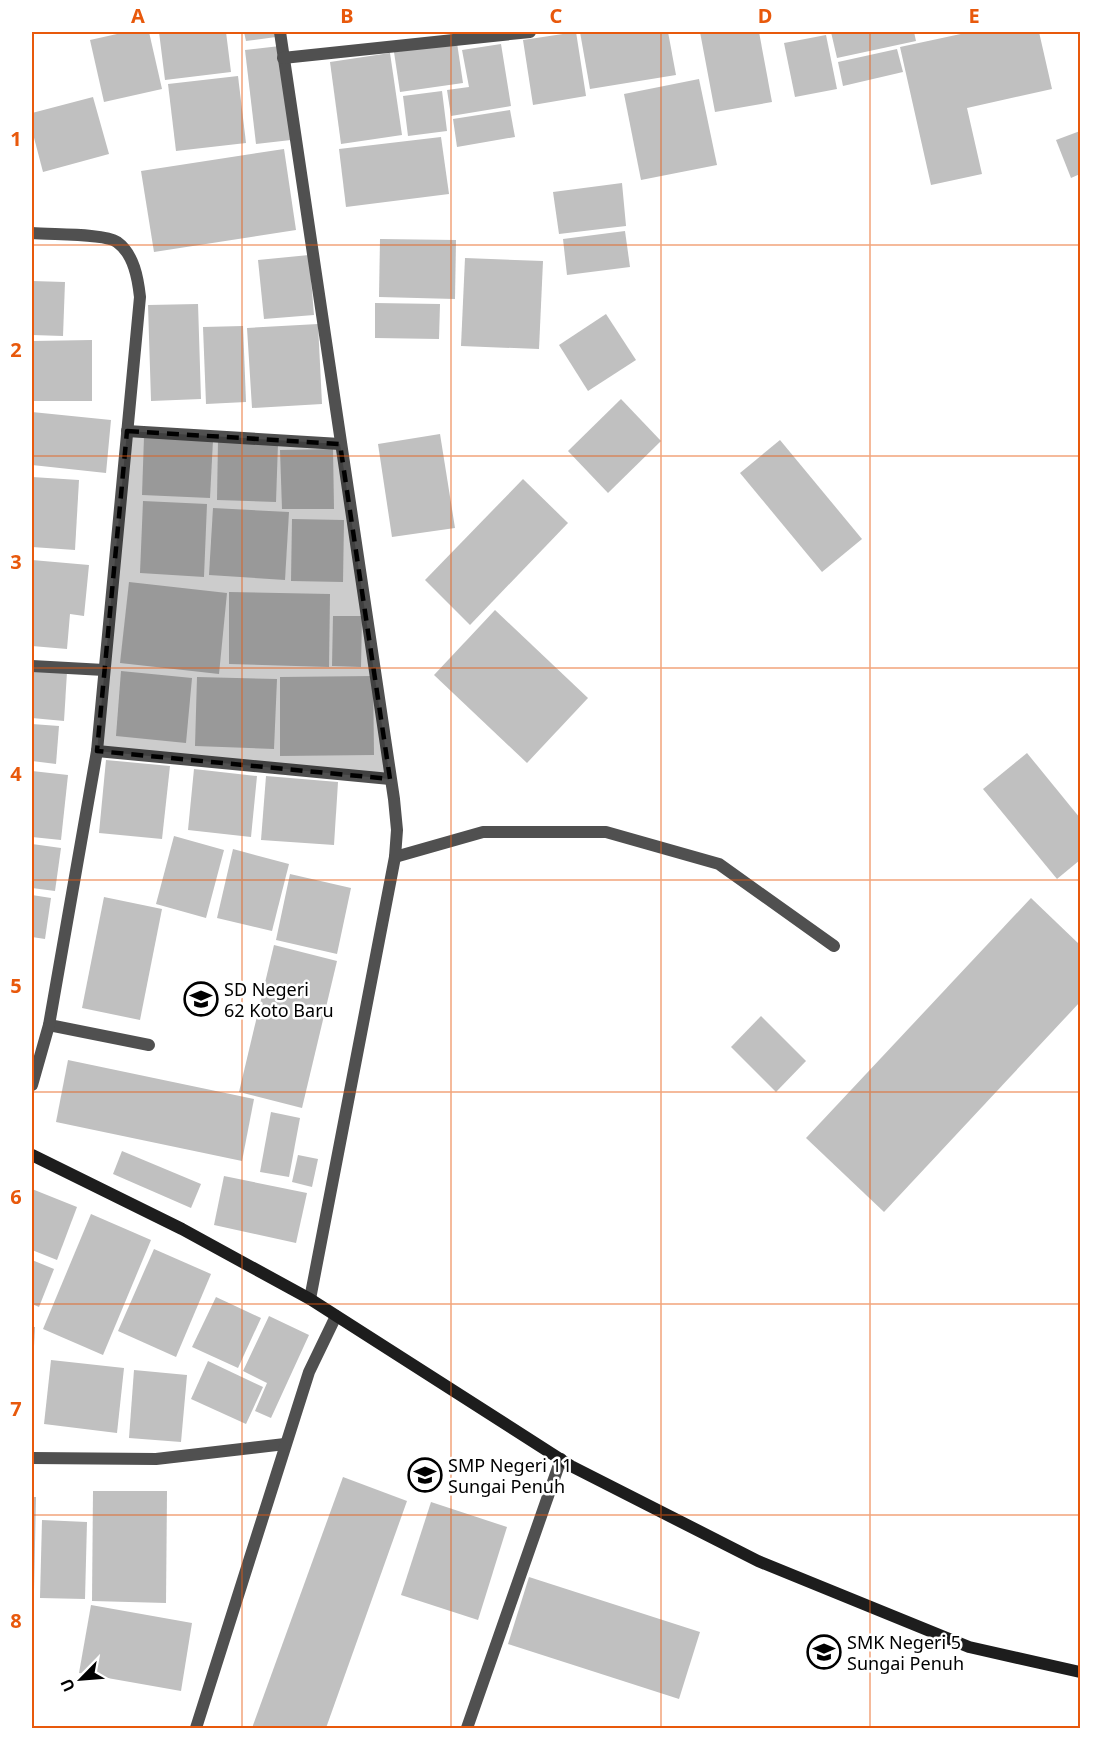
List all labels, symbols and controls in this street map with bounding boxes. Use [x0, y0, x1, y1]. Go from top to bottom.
text: A [131, 2, 145, 29]
text: B [340, 2, 354, 29]
text: C [550, 2, 563, 29]
text: D [758, 2, 772, 29]
text: E [968, 2, 980, 29]
text: 1 [10, 125, 22, 152]
text: 2 [10, 336, 22, 363]
text: 3 [10, 548, 22, 575]
text: 4 [10, 760, 22, 787]
text: 5 [10, 972, 22, 999]
place label: SD Negeri 62 Koto Baru [224, 977, 334, 1022]
school or university icon: SD Negeri 62 Koto Baru [183, 981, 219, 1017]
text: 6 [10, 1183, 22, 1210]
text: 7 [10, 1395, 22, 1422]
place label: SMP Negeri 11 Sungai Penuh [448, 1453, 572, 1498]
school or university icon: SMP Negeri 11 Sungai Penuh [407, 1457, 443, 1493]
text: 8 [10, 1607, 22, 1634]
place label: SMK Negeri 5 Sungai Penuh [847, 1630, 964, 1675]
school or university icon: SMK Negeri 5 Sungai Penuh [806, 1634, 842, 1670]
north arrow [51, 1649, 111, 1709]
text: U [55, 1675, 80, 1695]

